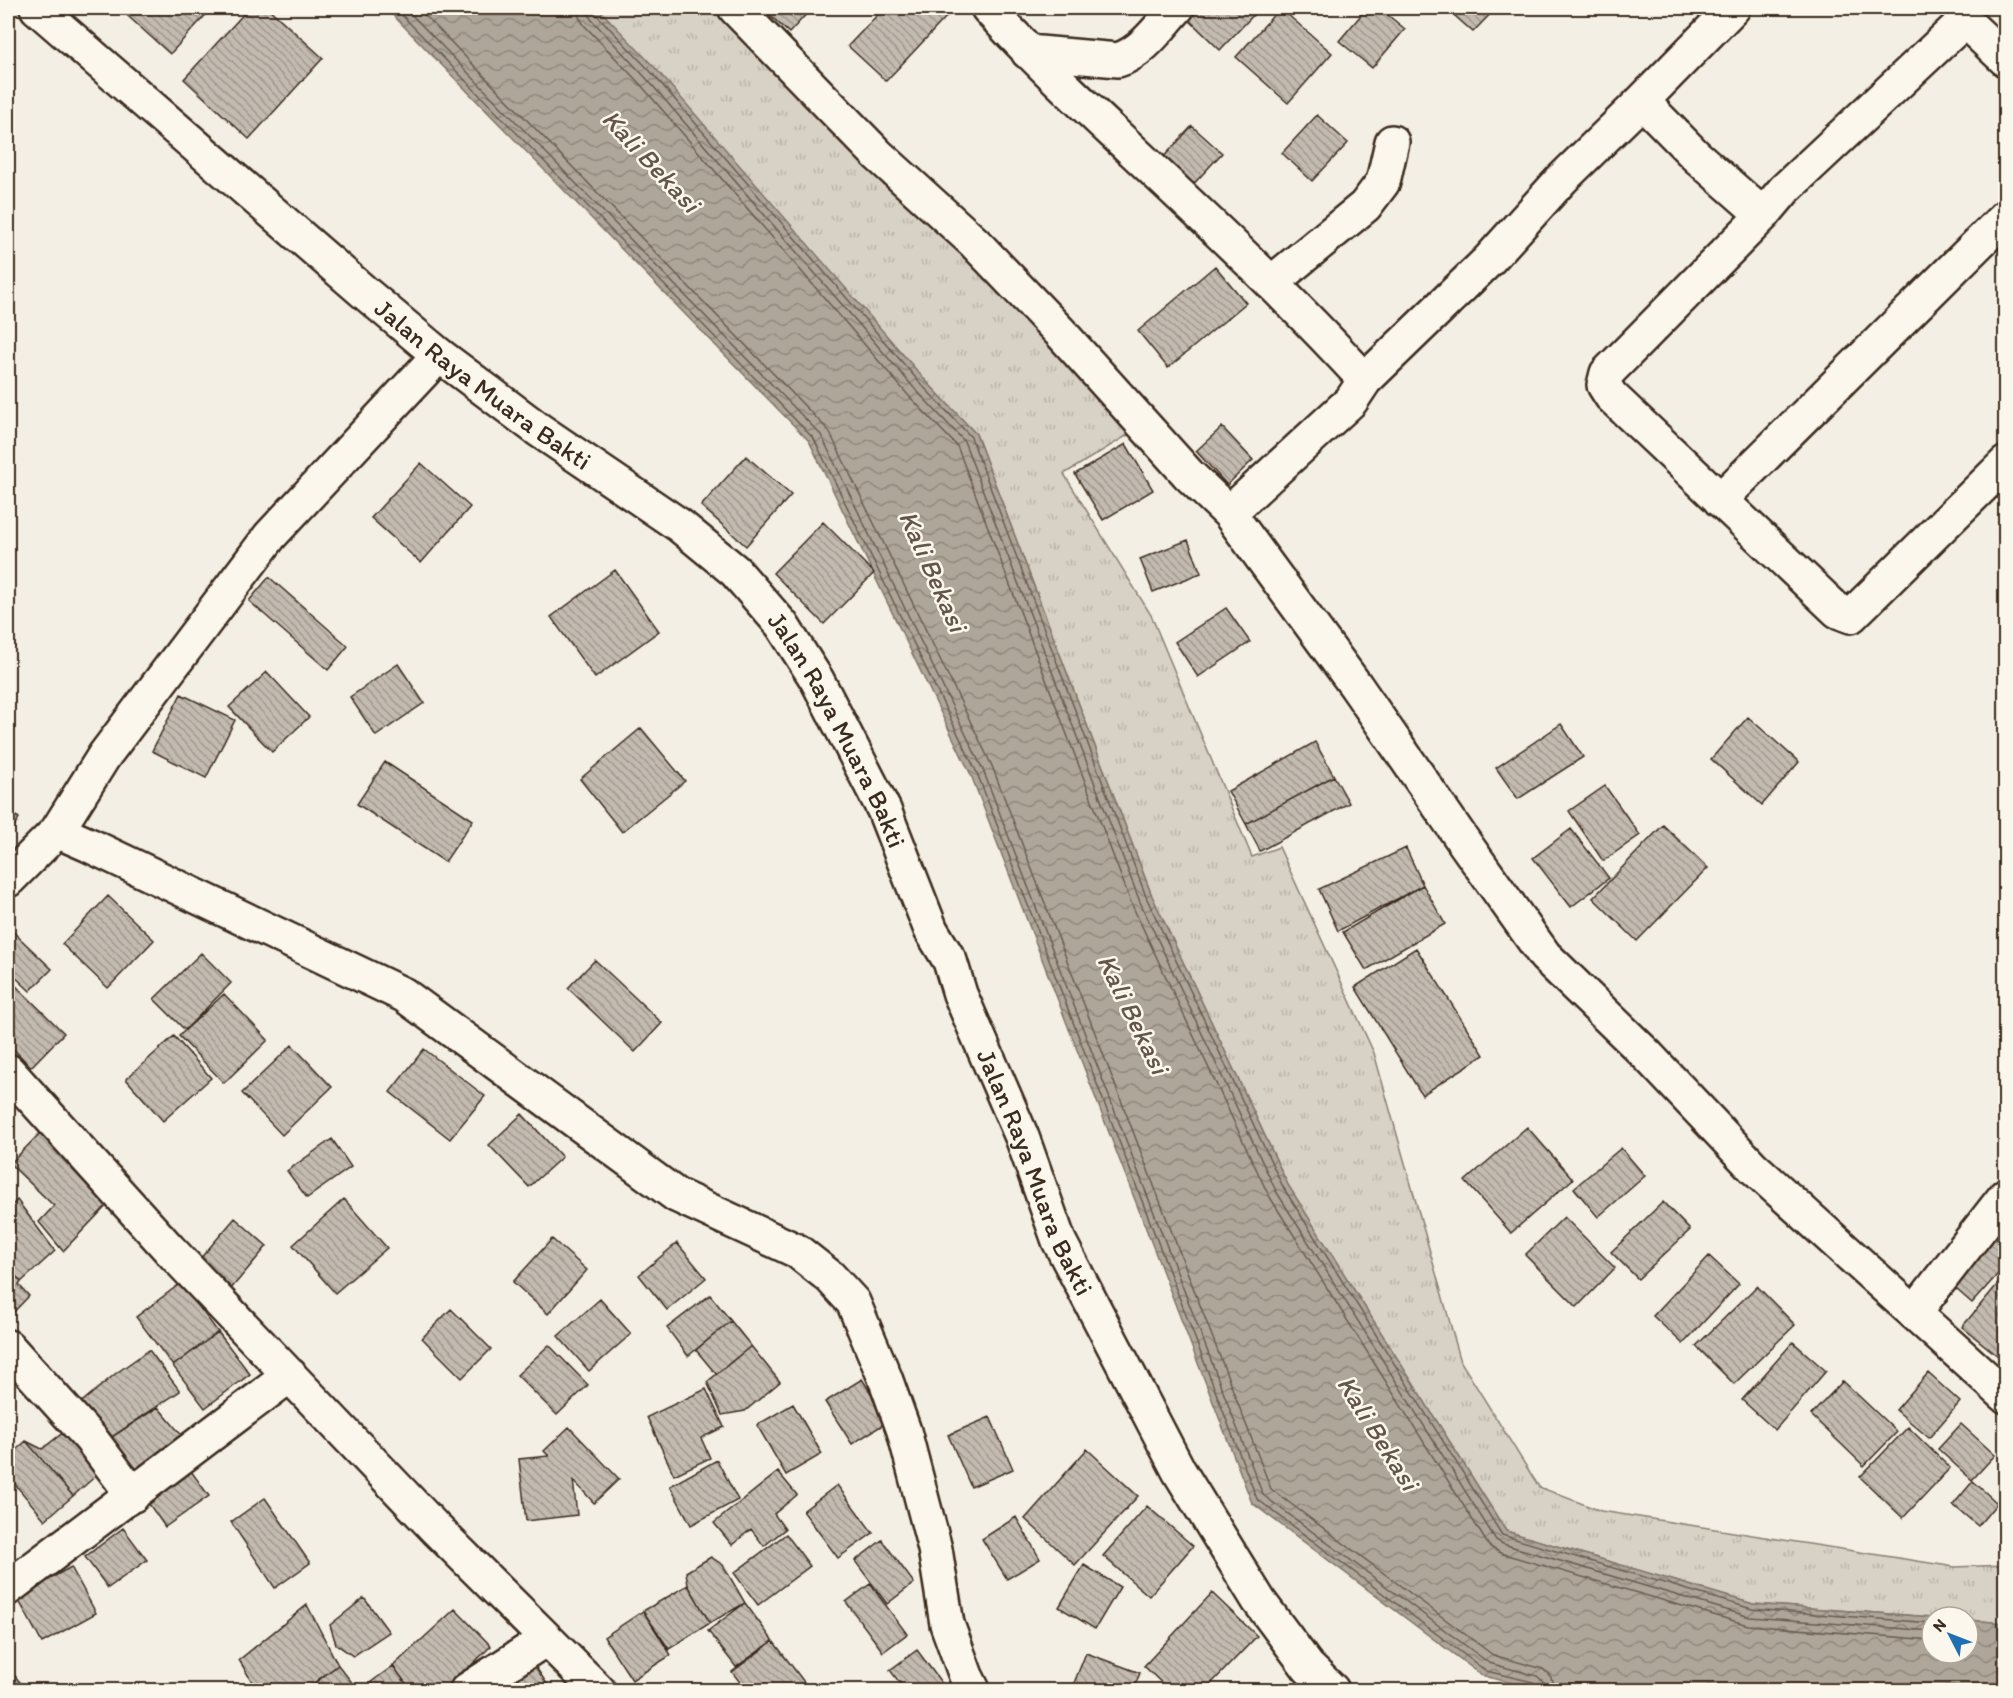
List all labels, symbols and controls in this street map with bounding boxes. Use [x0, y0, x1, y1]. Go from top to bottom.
water label: Kali Bekasi [595, 102, 709, 221]
street label: Jalan Raya Muara Bakti [368, 292, 598, 477]
water label: Kali Bekasi [892, 505, 976, 639]
street label: Jalan Raya Muara Bakti [761, 604, 913, 852]
water label: Kali Bekasi [1090, 949, 1178, 1082]
street label: Jalan Raya Muara Bakti [970, 1044, 1101, 1301]
water label: Kali Bekasi [1330, 1369, 1428, 1499]
north arrow [1920, 1605, 1980, 1665]
text: N [1929, 1615, 1950, 1636]

